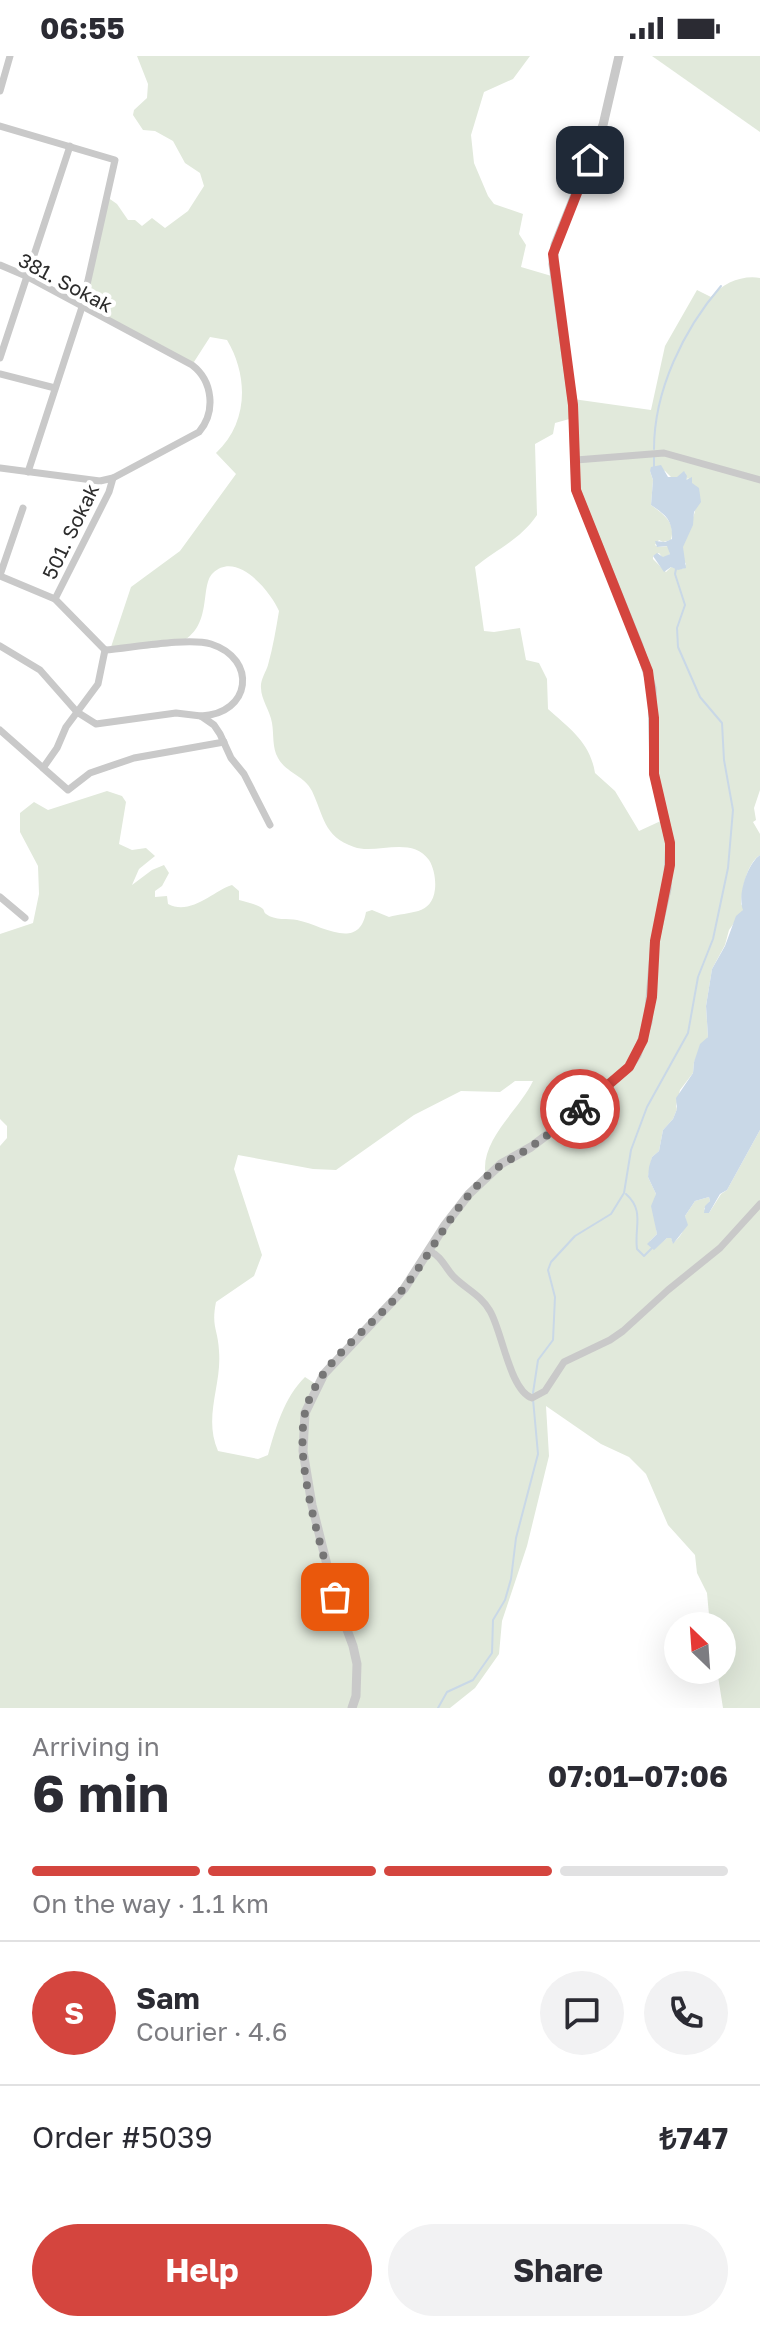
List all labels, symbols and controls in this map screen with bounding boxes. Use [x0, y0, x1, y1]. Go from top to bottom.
text: 06:55 [40, 10, 125, 46]
pin [556, 126, 624, 194]
icon: home [568, 138, 612, 182]
street label: 381. Sokak [15, 247, 117, 317]
street label: 501. Sokak [37, 479, 103, 583]
courier [540, 1069, 620, 1149]
icon: bike [558, 1087, 602, 1131]
pin [301, 1563, 369, 1631]
icon: bag [313, 1575, 357, 1619]
north arrow [664, 1612, 736, 1684]
map controls [664, 1612, 736, 1684]
text: Arriving in [32, 1731, 160, 1762]
text: 07:01–07:06 [548, 1758, 728, 1794]
text: 6 min [32, 1761, 169, 1823]
text: On the way · 1.1 km [32, 1888, 269, 1919]
button: chat [540, 1971, 624, 2055]
button: phone [644, 1971, 728, 2055]
text: Sam [136, 1980, 200, 2016]
text: S [64, 1995, 84, 2031]
text: Courier · 4.6 [136, 2016, 288, 2047]
text: Order #5039 [32, 2119, 213, 2155]
text: ₺747 [659, 2120, 728, 2156]
button: Help [32, 2224, 372, 2316]
button: Share [388, 2224, 728, 2316]

